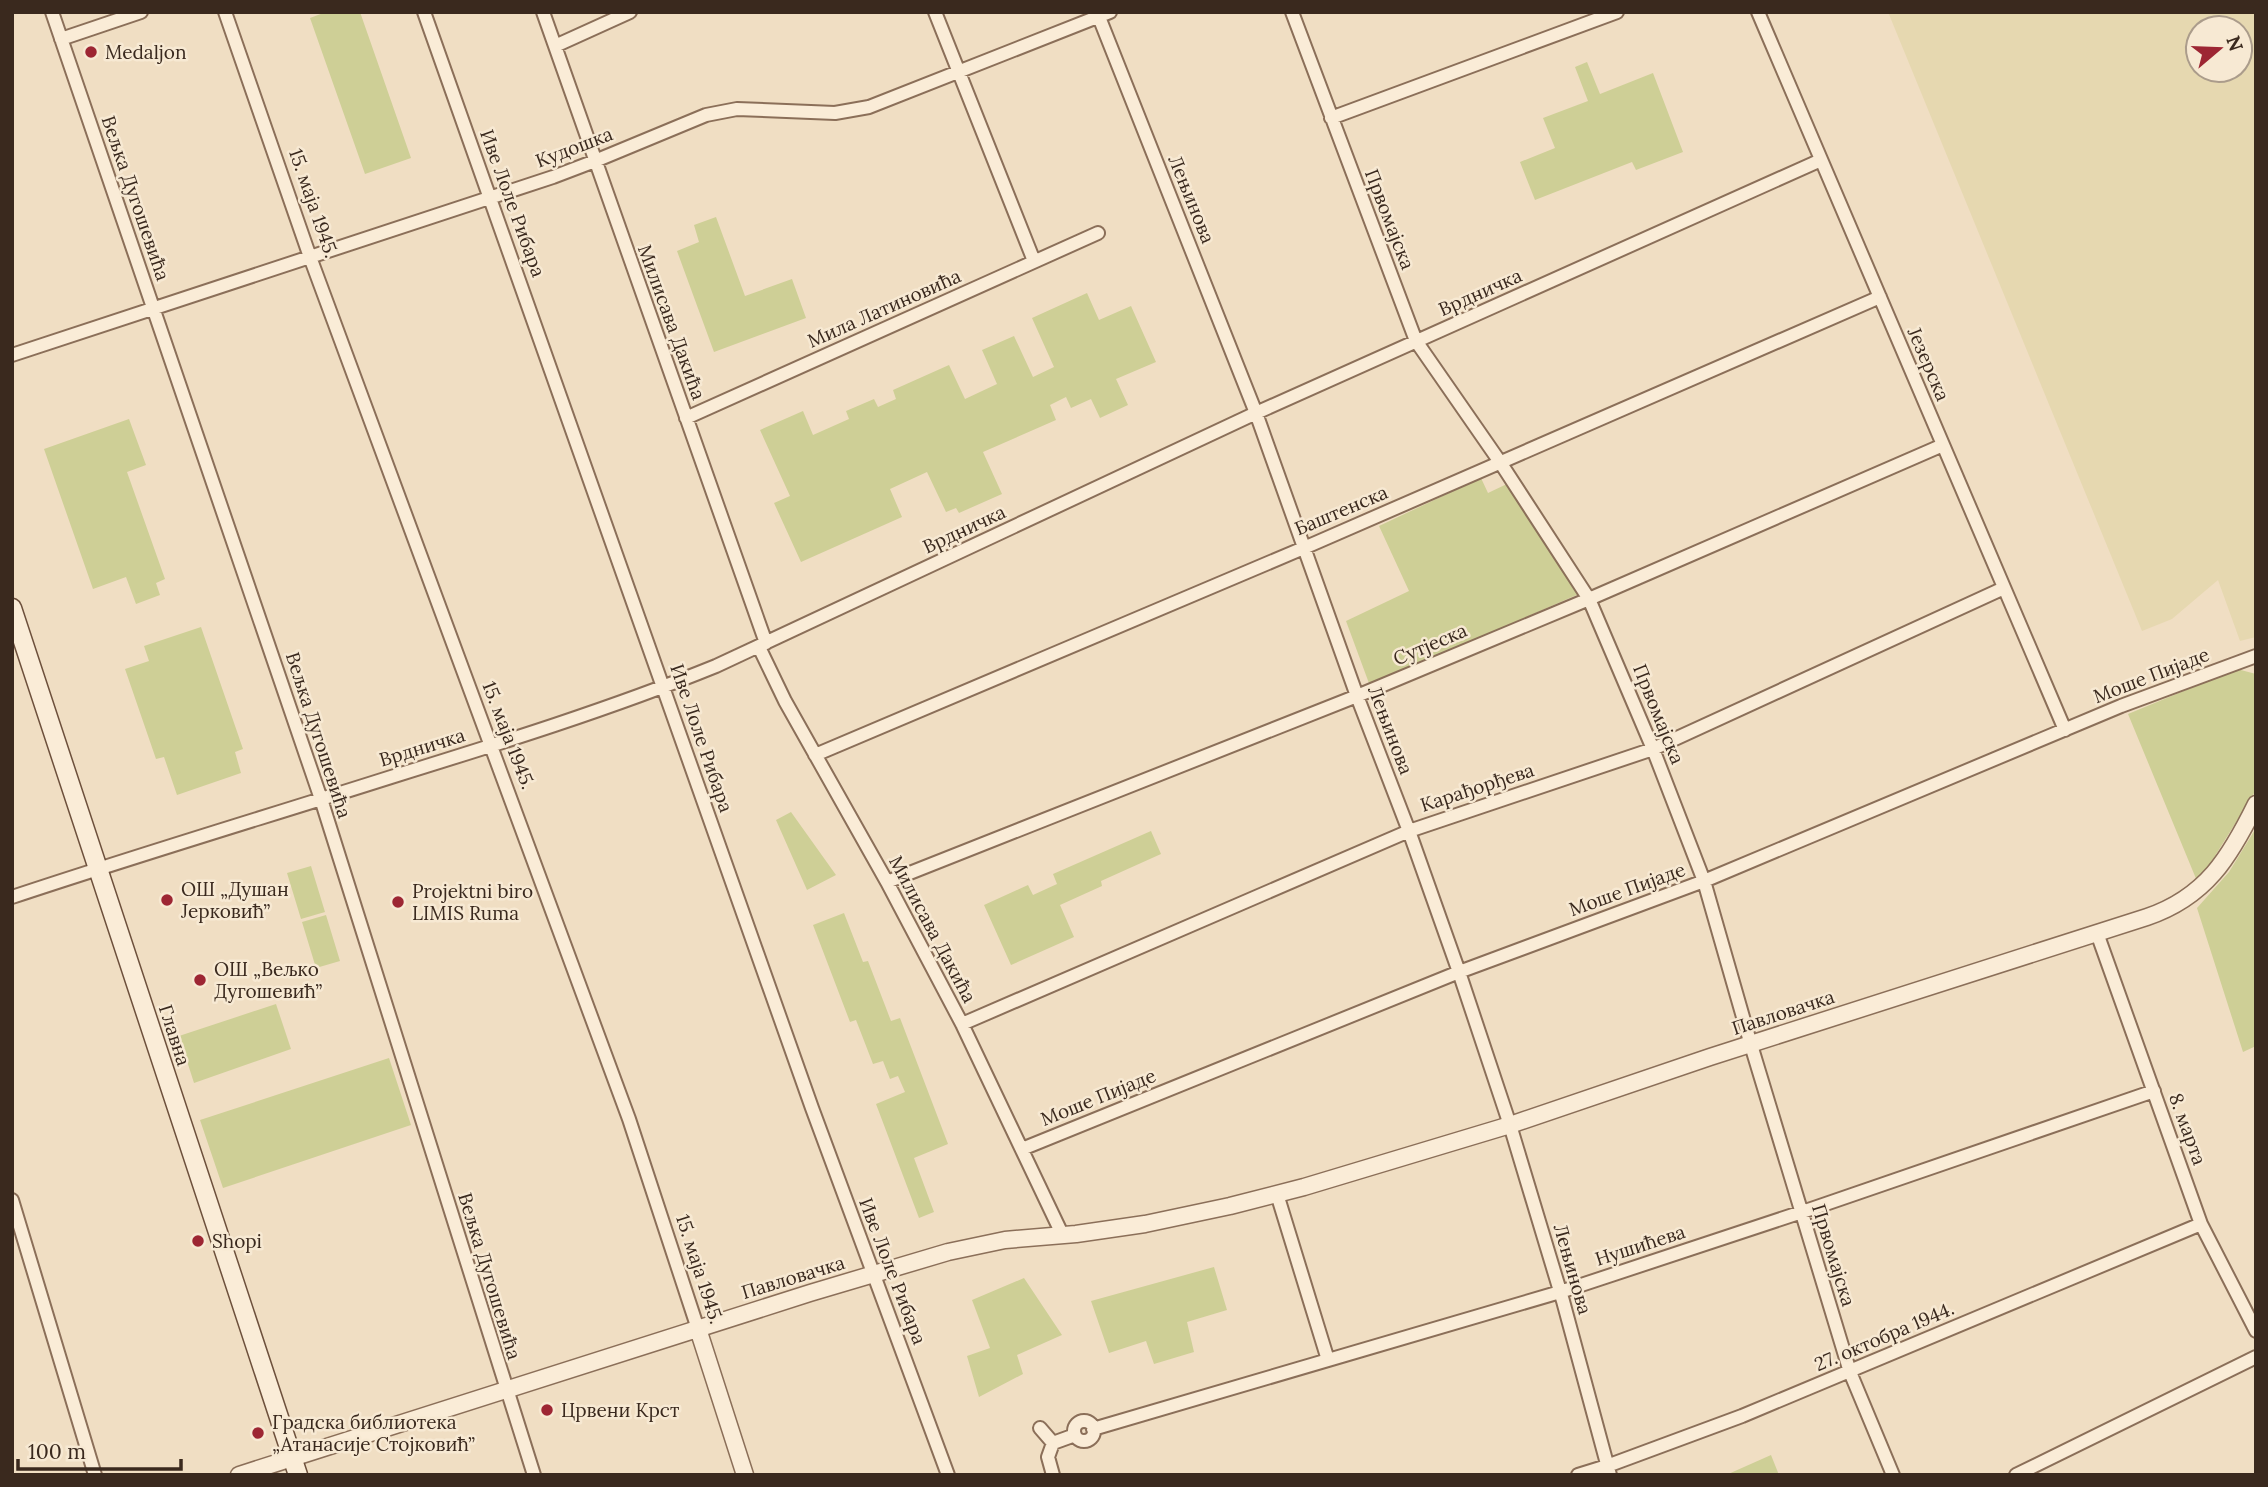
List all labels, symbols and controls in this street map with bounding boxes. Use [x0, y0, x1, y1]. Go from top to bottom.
north arrow [2184, 14, 2254, 84]
text: N [2221, 33, 2249, 55]
place label: Medaljon [105, 40, 186, 64]
marker: Medaljon [83, 44, 99, 60]
street label: Вељка Дугошевића [96, 112, 176, 284]
street label: Кудошка [532, 121, 616, 173]
street label: Иве Лоле Рибара [475, 126, 551, 280]
street label: 15. маја 1945. [284, 145, 344, 261]
street label: Лењинова [1163, 151, 1221, 247]
street label: Првомајска [1360, 165, 1420, 273]
street label: Милисава Дакића [633, 241, 711, 403]
street label: Мила Латиновића [803, 263, 965, 353]
street label: Врдничка [1435, 263, 1526, 321]
street label: Језерска [1902, 323, 1955, 405]
street label: Баштенска [1291, 480, 1391, 540]
street label: Врдничка [919, 499, 1009, 559]
street label: Сутјеска [1389, 618, 1471, 670]
street label: Моше Пијаде [2090, 642, 2212, 708]
street label: Вељка Дугошевића [281, 649, 357, 821]
street label: Првомајска [1628, 660, 1690, 768]
street label: Иве Лоле Рибара [665, 661, 739, 816]
street label: 15. маја 1945. [477, 678, 541, 792]
street label: Лењинова [1363, 682, 1419, 778]
street label: Врдничка [376, 722, 468, 771]
street label: Карађорђева [1417, 757, 1537, 817]
street label: Милисава Дакића [884, 851, 982, 1007]
street label: Моше Пијаде [1566, 857, 1688, 921]
place label: ОШ „Душан Јерковић” [180, 877, 289, 923]
place label: Projektni biro LIMIS Ruma [412, 879, 533, 925]
marker: ОШ „Душан Јерковић” [159, 892, 175, 908]
marker: Projektni biro LIMIS Ruma [390, 894, 406, 910]
place label: ОШ „Вељко Дугошевић” [214, 957, 322, 1003]
marker: ОШ „Вељко Дугошевић” [192, 972, 208, 988]
street label: Павловачка [1729, 984, 1838, 1040]
street label: Главна [154, 1001, 196, 1069]
street label: Моше Пијаде [1037, 1063, 1159, 1131]
street label: 8. марта [2164, 1090, 2212, 1168]
street label: Вељка Дугошевића [453, 1190, 527, 1362]
street label: Иве Лоле Рибара [854, 1194, 932, 1348]
street label: Првомајска [1807, 1201, 1861, 1309]
street label: 15. маја 1945. [671, 1211, 729, 1327]
street label: Нушићева [1592, 1219, 1688, 1271]
street label: Лењинова [1549, 1221, 1597, 1317]
place label: Shopi [212, 1229, 262, 1253]
marker: Shopi [190, 1233, 206, 1249]
street label: Павловачка [738, 1250, 848, 1304]
street label: 27. октобра 1944. [1811, 1296, 1957, 1376]
place label: Црвени Крст [561, 1398, 679, 1422]
marker: Црвени Крст [539, 1402, 555, 1418]
place label: Градска библиотека „Атанасије Стојковић” [272, 1410, 475, 1456]
marker: Градска библиотека „Атанасије Стојковић” [250, 1425, 266, 1441]
scale bar [18, 1428, 180, 1472]
text: 100 m [28, 1438, 86, 1465]

